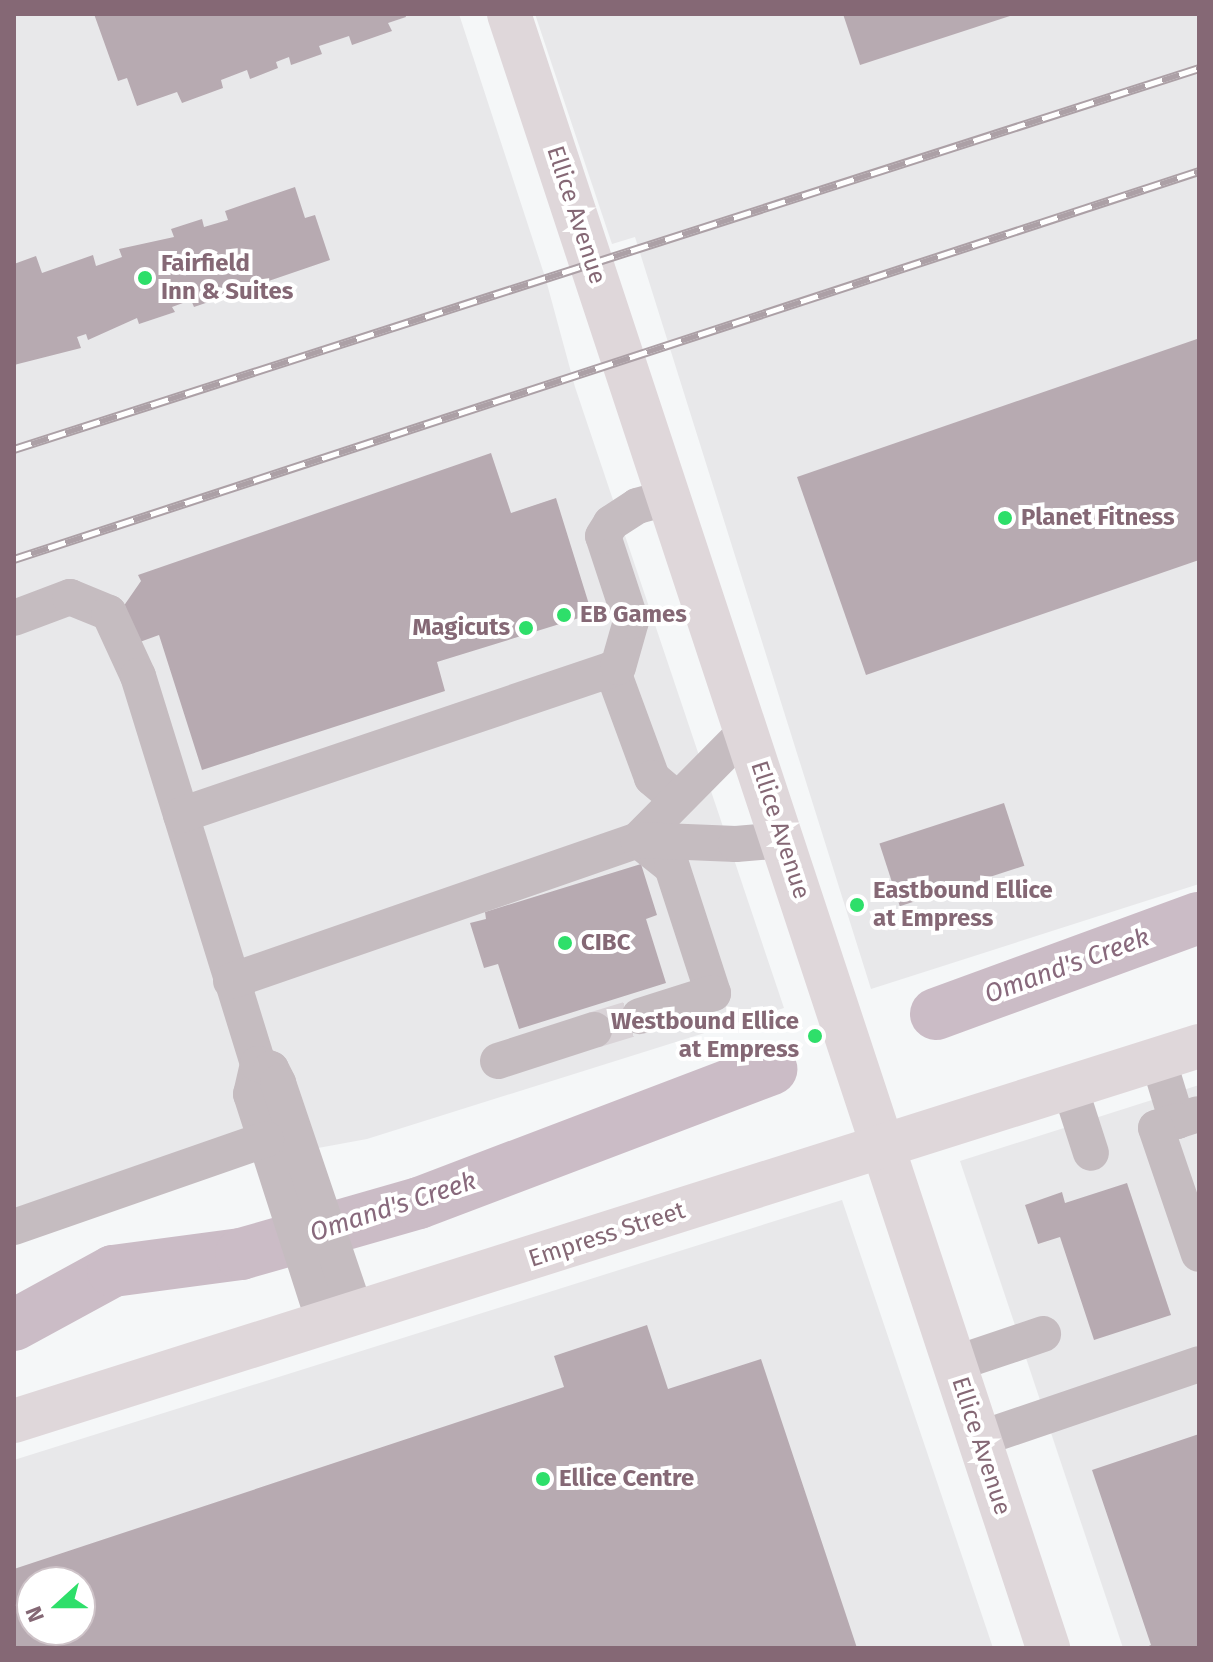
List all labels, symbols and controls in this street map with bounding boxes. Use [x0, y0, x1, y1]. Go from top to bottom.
street label: Ellice Avenue [540, 142, 612, 288]
place label: Fairfield Inn & Suites [161, 250, 293, 306]
marker: Fairfield Inn & Suites [136, 269, 154, 287]
place label: Planet Fitness [1021, 504, 1175, 532]
marker: Planet Fitness [996, 509, 1014, 527]
place label: EB Games [580, 601, 687, 629]
marker: EB Games [555, 606, 573, 624]
place label: Magicuts [412, 614, 510, 642]
marker: Magicuts [517, 619, 535, 637]
street label: Ellice Avenue [744, 757, 816, 903]
place label: Eastbound Ellice at Empress [873, 877, 1053, 933]
marker: Eastbound Ellice at Empress [848, 896, 866, 914]
water label: Omand's Creek [980, 922, 1154, 1010]
place label: CIBC [581, 929, 630, 957]
marker: CIBC [556, 934, 574, 952]
place label: Westbound Ellice at Empress [611, 1008, 799, 1064]
marker: Westbound Ellice at Empress [806, 1027, 824, 1045]
water label: Omand's Creek [306, 1165, 480, 1249]
street label: Empress Street [525, 1196, 689, 1274]
street label: Ellice Avenue [945, 1373, 1017, 1519]
place label: Ellice Centre [559, 1465, 694, 1493]
marker: Ellice Centre [534, 1470, 552, 1488]
north arrow [16, 1566, 96, 1646]
text: N [20, 1602, 50, 1626]

